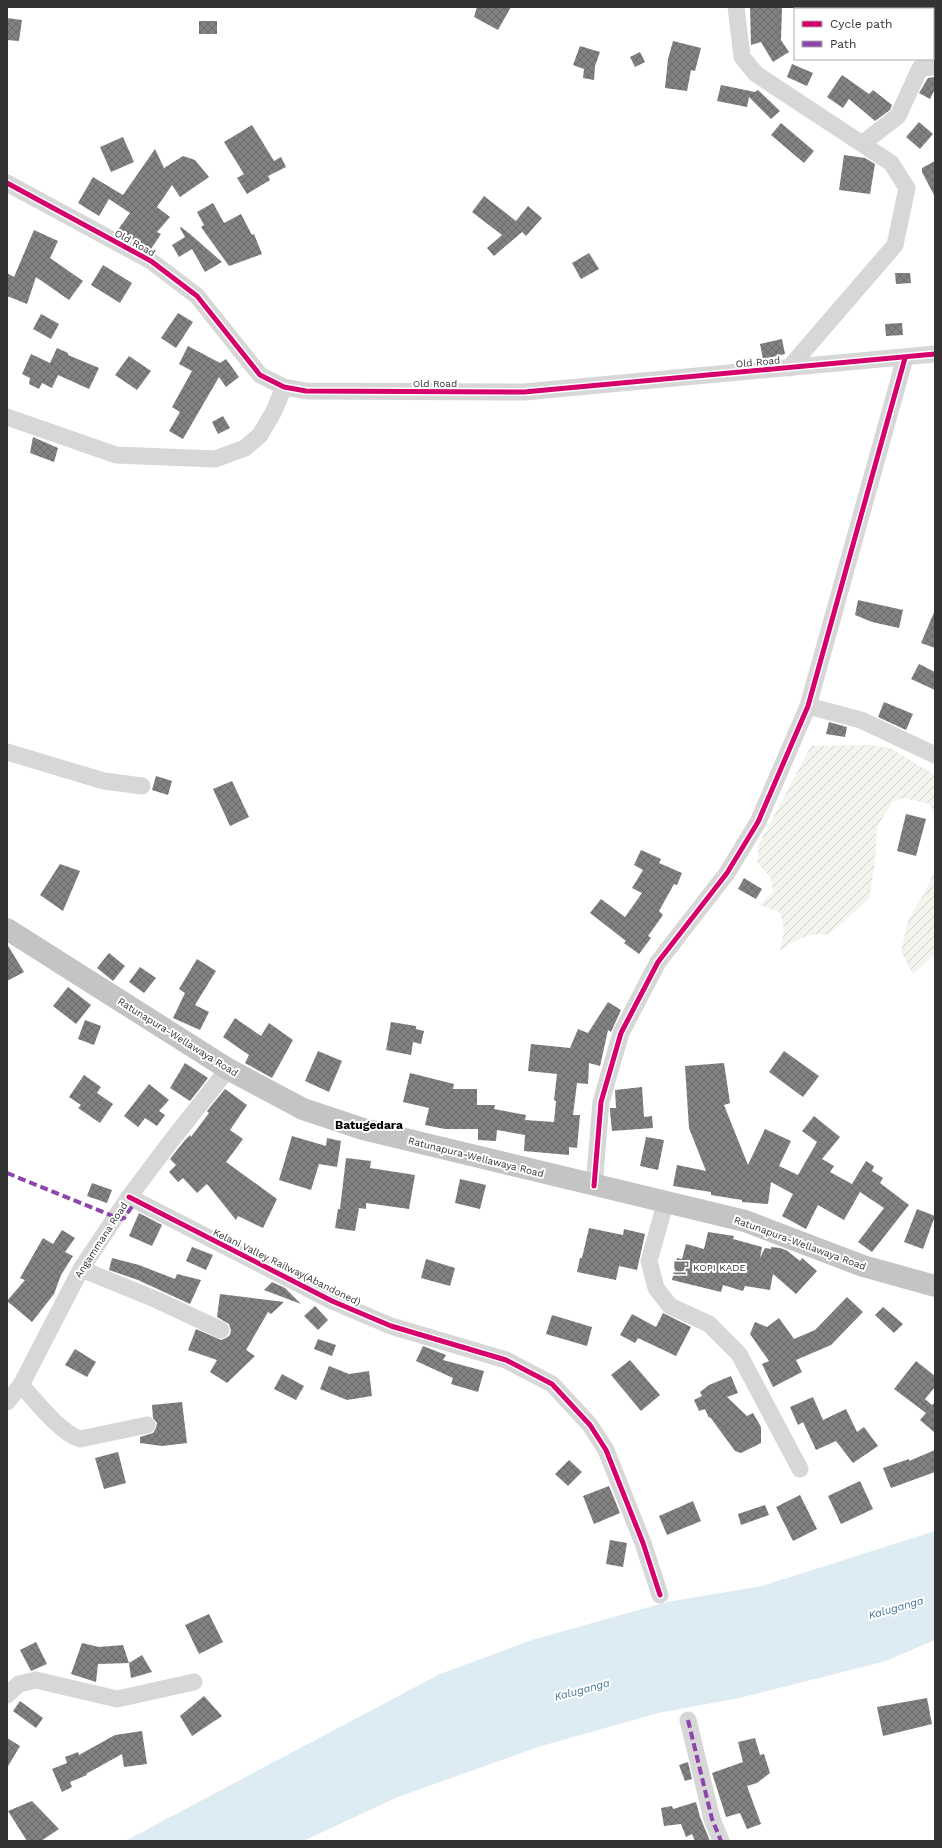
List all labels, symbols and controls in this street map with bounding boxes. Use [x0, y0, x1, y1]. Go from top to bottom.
legend [794, 8, 934, 60]
text: Cycle path [830, 17, 892, 31]
text: Path [830, 37, 856, 51]
street label: Old Road [113, 227, 157, 259]
street label: Old Road [735, 355, 781, 369]
street label: Old Road [413, 378, 457, 389]
street label: Ratunapura-Wellawaya Road [116, 995, 240, 1079]
district label: Batugedara [335, 1118, 403, 1132]
street label: Ratunapura-Wellawaya Road [407, 1135, 545, 1179]
street label: Angammana Road [72, 1200, 130, 1280]
street label: Ratunapura-Wellawaya Road [733, 1214, 867, 1272]
street label: Kelani Valley Railway(Abandoned) [211, 1226, 363, 1308]
cafe icon: KOPI KADE [672, 1258, 690, 1276]
place label: KOPI KADE [693, 1262, 746, 1273]
water label: Kaluganga [867, 1594, 925, 1622]
water label: Kaluganga [553, 1676, 611, 1704]

